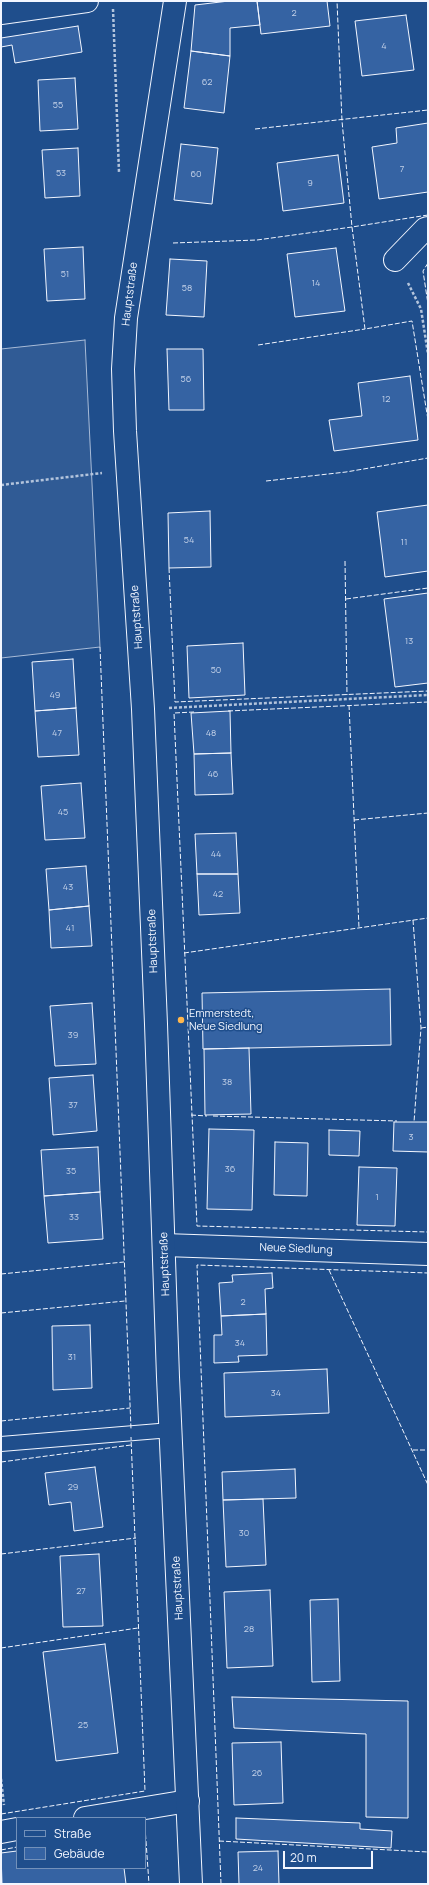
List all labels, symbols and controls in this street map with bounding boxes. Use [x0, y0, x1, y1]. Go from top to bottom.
house number: 2 [291, 8, 297, 18]
house number: 4 [381, 41, 387, 51]
house number: 62 [202, 77, 212, 87]
house number: 55 [53, 100, 63, 110]
house number: 7 [400, 164, 404, 174]
house number: 53 [56, 168, 66, 178]
house number: 60 [190, 169, 202, 179]
house number: 9 [307, 178, 313, 188]
street label: Hauptstraße [120, 261, 140, 327]
house number: 51 [61, 269, 69, 279]
house number: 14 [312, 278, 320, 288]
house number: 58 [182, 283, 192, 293]
house number: 56 [181, 374, 191, 384]
house number: 12 [382, 394, 390, 404]
house number: 54 [184, 535, 194, 545]
house number: 11 [400, 537, 408, 547]
street label: Hauptstraße [128, 585, 146, 649]
house number: 13 [405, 636, 413, 646]
house number: 50 [211, 665, 221, 675]
house number: 49 [50, 690, 60, 700]
house number: 47 [52, 728, 62, 738]
house number: 48 [206, 728, 216, 738]
house number: 46 [208, 769, 218, 779]
house number: 45 [58, 807, 68, 817]
house number: 44 [211, 849, 221, 859]
house number: 43 [63, 882, 73, 892]
house number: 42 [213, 889, 223, 899]
street label: Hauptstraße [145, 909, 161, 973]
house number: 41 [66, 923, 74, 933]
place label: Emmerstedt, Neue Siedlung [189, 1007, 263, 1033]
marker: Emmerstedt, Neue Siedlung [176, 1015, 186, 1025]
house number: 39 [68, 1030, 78, 1040]
house number: 38 [222, 1077, 232, 1087]
house number: 37 [68, 1100, 78, 1110]
house number: 3 [409, 1132, 413, 1142]
house number: 36 [225, 1164, 235, 1174]
house number: 35 [66, 1166, 76, 1176]
house number: 1 [375, 1192, 379, 1202]
house number: 33 [69, 1212, 79, 1222]
street label: Hauptstraße [157, 1232, 173, 1296]
street label: Neue Siedlung [259, 1241, 333, 1257]
house number: 2 [240, 1297, 246, 1307]
house number: 34 [235, 1338, 245, 1348]
house number: 31 [68, 1352, 76, 1362]
house number: 34 [271, 1388, 281, 1398]
house number: 29 [68, 1482, 78, 1492]
house number: 30 [239, 1528, 249, 1538]
street label: Hauptstraße [170, 1556, 186, 1620]
house number: 27 [76, 1586, 86, 1596]
house number: 28 [244, 1624, 254, 1634]
house number: 25 [78, 1720, 88, 1730]
house number: 26 [252, 1768, 262, 1778]
legend [16, 1817, 146, 1869]
text: Straße [54, 1825, 91, 1842]
scale bar [285, 1843, 375, 1869]
text: Gebäude [54, 1845, 105, 1862]
text: 20 m [290, 1849, 317, 1866]
house number: 24 [253, 1863, 263, 1873]

